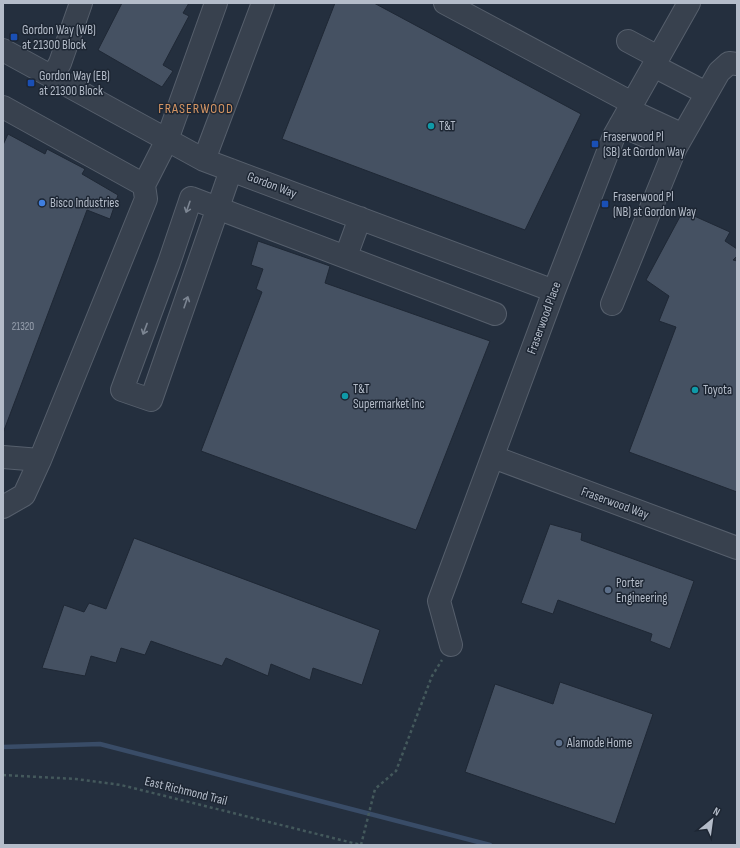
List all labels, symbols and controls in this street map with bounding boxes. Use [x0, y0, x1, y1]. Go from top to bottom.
place label: Gordon Way (WB) at 21300 Block [22, 22, 96, 53]
marker: Gordon Way (WB) at 21300 Block [9, 32, 19, 42]
place label: Gordon Way (EB) at 21300 Block [39, 68, 110, 99]
marker: Gordon Way (EB) at 21300 Block [26, 78, 36, 88]
district label: FRASERWOOD [158, 100, 234, 117]
place label: T&T [439, 118, 455, 134]
marker: T&T [426, 121, 436, 131]
place label: Fraserwood Pl (SB) at Gordon Way [603, 129, 685, 160]
marker: Fraserwood Pl (SB) at Gordon Way [590, 139, 600, 149]
street label: Gordon Way [245, 168, 299, 202]
place label: Fraserwood Pl (NB) at Gordon Way [613, 189, 696, 220]
place label: Bisco Industries [50, 195, 120, 211]
marker: Bisco Industries [37, 198, 47, 208]
marker: Fraserwood Pl (NB) at Gordon Way [600, 199, 610, 209]
one-way arrow [184, 201, 192, 213]
street label: Fraserwood Place [523, 280, 565, 356]
one-way arrow [183, 296, 190, 309]
house number: 21320 [12, 320, 34, 333]
one-way arrow [140, 323, 148, 335]
place label: T&T Supermarket Inc [353, 381, 425, 412]
place label: Toyota [703, 382, 732, 398]
marker: Toyota [690, 385, 700, 395]
marker: T&T Supermarket Inc [340, 391, 350, 401]
street label: Fraserwood Way [579, 483, 651, 523]
place label: Porter Engineering [616, 575, 667, 606]
marker: Porter Engineering [603, 585, 613, 595]
place label: Alamode Home [566, 735, 632, 751]
marker: Alamode Home [554, 738, 564, 748]
street label: East Richmond Trail [143, 773, 229, 809]
north arrow [692, 800, 732, 840]
text: N [711, 805, 722, 819]

